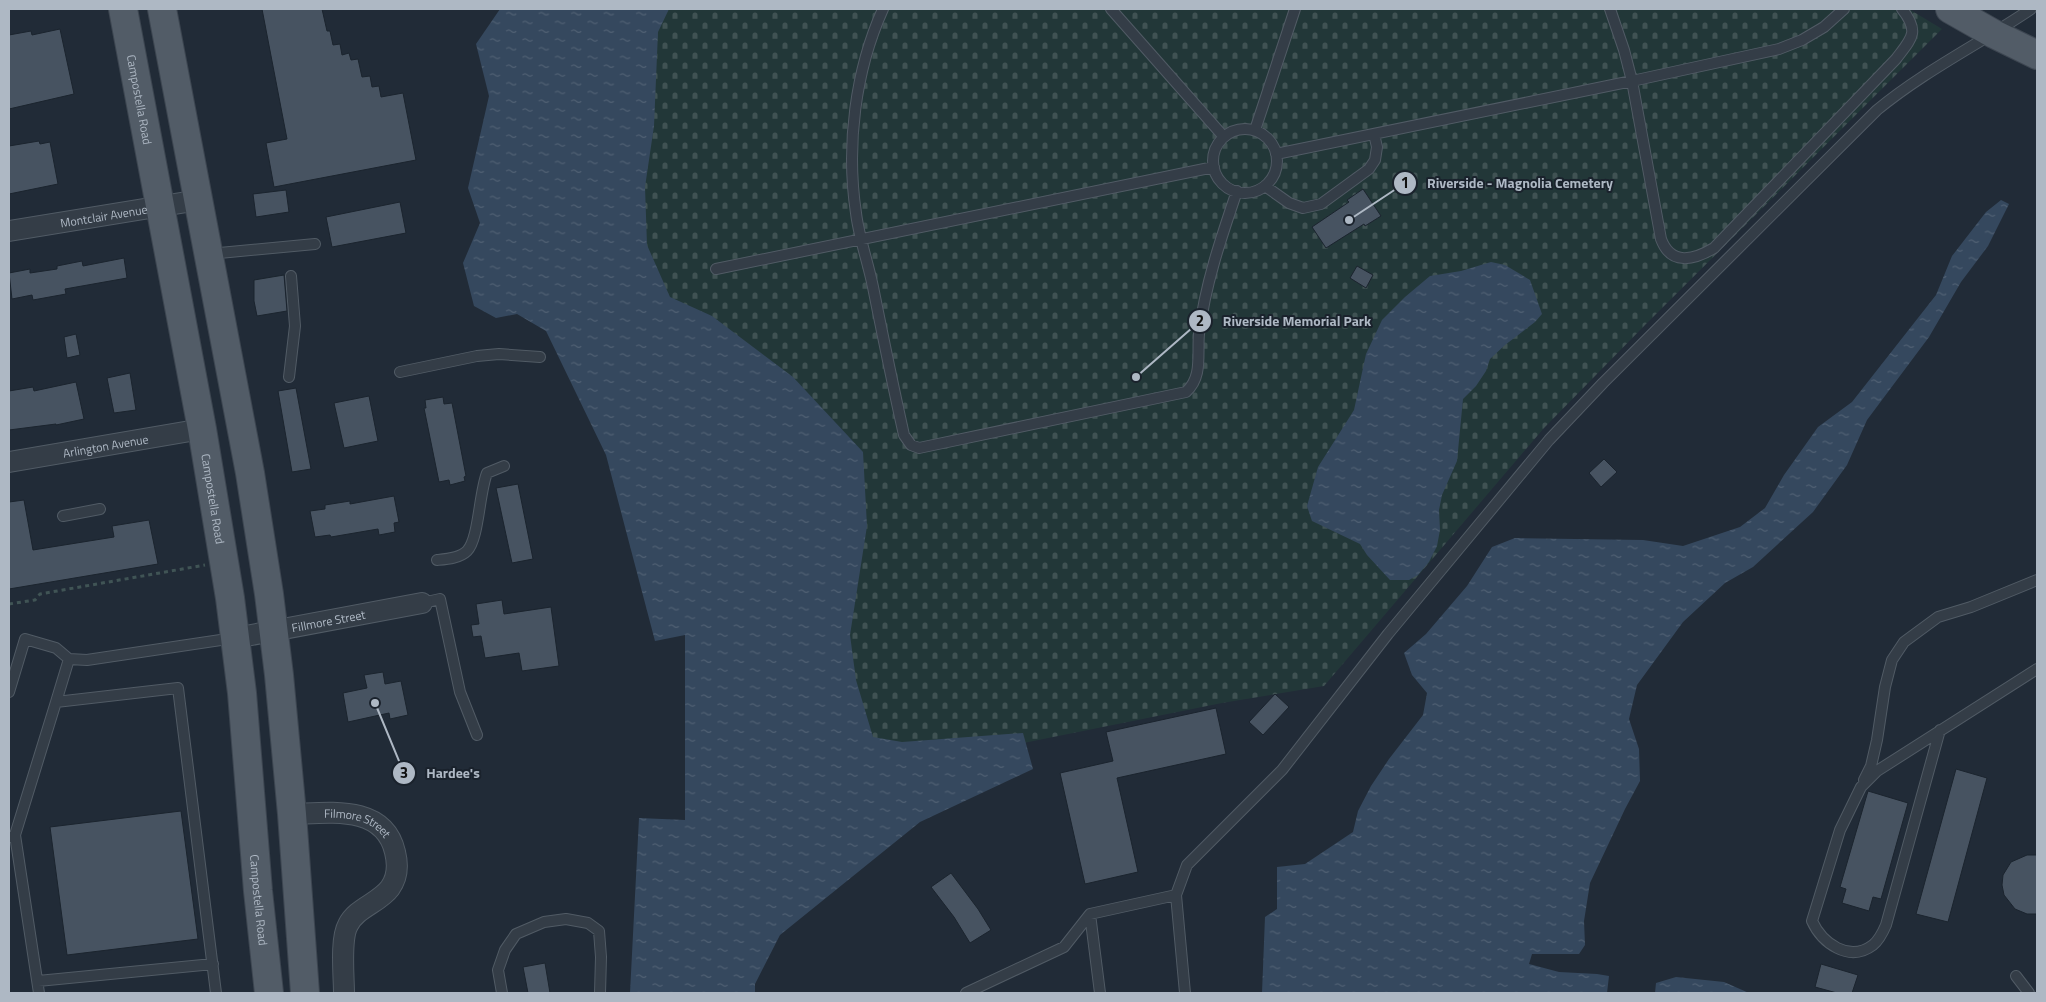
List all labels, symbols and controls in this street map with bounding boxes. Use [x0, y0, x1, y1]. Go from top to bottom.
street label: Campostella Road [122, 53, 158, 146]
callout: Riverside - Magnolia Cemetery [1392, 168, 1623, 197]
text: 1 [1401, 171, 1409, 194]
text: Riverside - Magnolia Cemetery [1427, 172, 1613, 193]
street label: Montclair Avenue [59, 199, 149, 232]
callout: Riverside Memorial Park [1187, 306, 1381, 335]
text: 2 [1196, 309, 1204, 332]
text: Riverside Memorial Park [1223, 310, 1372, 331]
street label: Arlington Avenue [61, 429, 150, 462]
street label: Campostella Road [197, 452, 230, 545]
street label: Fillmore Street [290, 604, 368, 637]
callout: Hardee's [392, 759, 490, 788]
text: 3 [400, 761, 408, 784]
text: Hardee's [426, 762, 480, 783]
street label: Filmore Street [324, 803, 397, 842]
street label: Campostella Road [246, 854, 273, 946]

